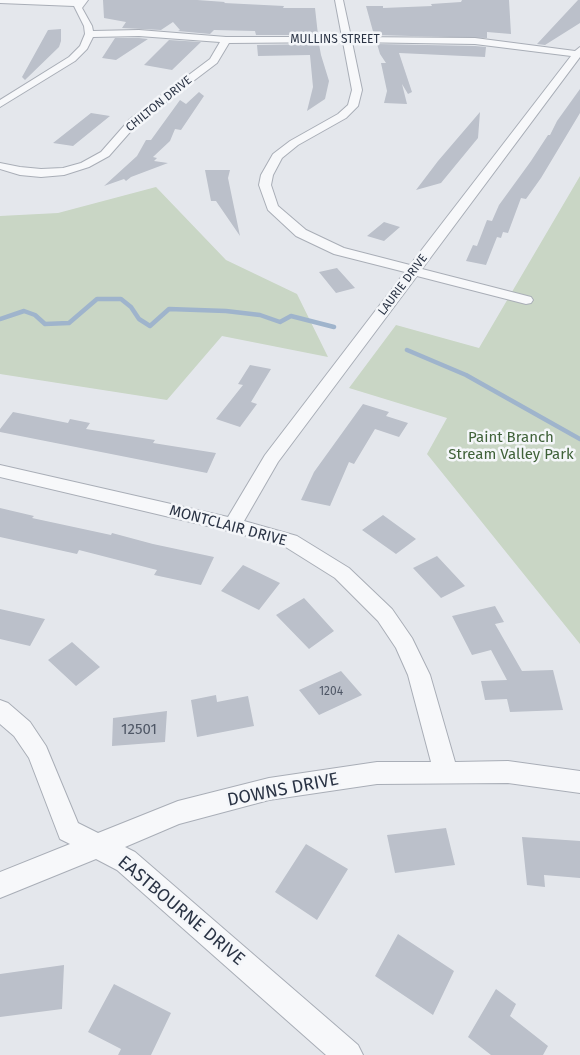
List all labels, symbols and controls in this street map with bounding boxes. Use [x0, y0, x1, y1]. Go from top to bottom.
street label: MULLINS STREET [290, 33, 380, 47]
street label: CHILTON DRIVE [123, 73, 195, 135]
street label: LAURIE DRIVE [375, 252, 431, 318]
park label: Paint Branch Stream Valley Park [448, 429, 574, 464]
street label: MONTCLAIR DRIVE [167, 502, 289, 550]
house number: 1204 [319, 685, 343, 699]
house number: 12501 [121, 721, 157, 739]
street label: DOWNS DRIVE [225, 769, 341, 811]
street label: EASTBOURNE DRIVE [113, 852, 249, 970]

